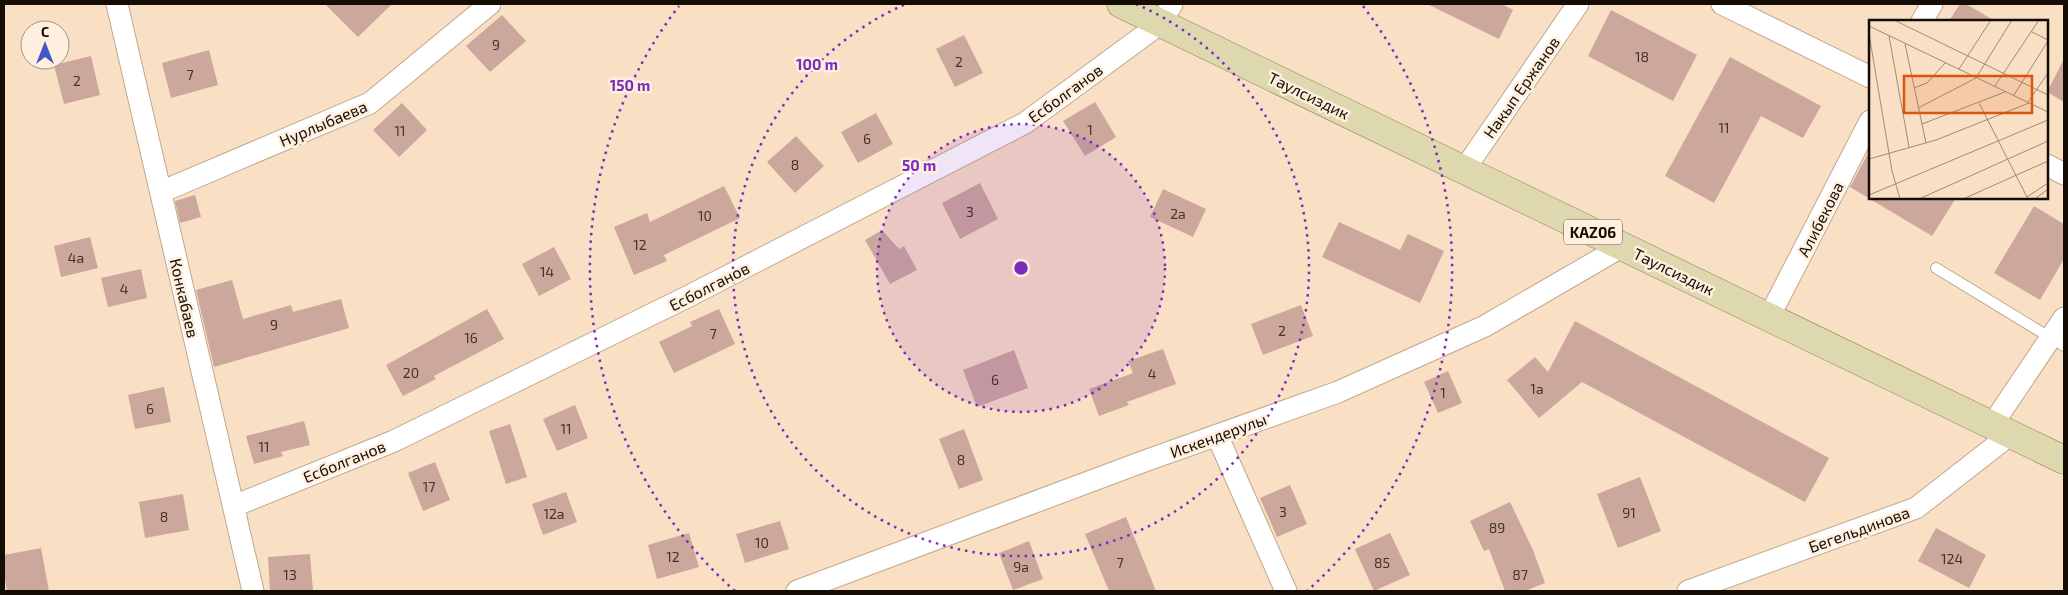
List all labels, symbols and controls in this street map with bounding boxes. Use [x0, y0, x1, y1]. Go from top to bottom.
north arrow [20, 20, 70, 70]
inset map [1869, 20, 2048, 199]
text: С [41, 23, 49, 40]
street label: Накып Ержанов [1479, 33, 1563, 141]
house number: 9 [492, 36, 500, 53]
house number: 18 [1635, 48, 1649, 65]
house number: 2 [955, 53, 963, 70]
text: 100 m [796, 55, 838, 73]
street label: Есболганов [1024, 60, 1106, 126]
house number: 7 [186, 66, 194, 83]
street label: Таулсиздик [1265, 67, 1353, 124]
house number: 2 [73, 72, 81, 89]
text: 150 m [610, 76, 650, 94]
street label: Нурлыбаева [276, 96, 370, 151]
house number: 11 [1718, 119, 1730, 136]
house number: 1 [1087, 121, 1093, 138]
house number: 11 [394, 122, 406, 139]
house number: 6 [863, 130, 871, 147]
house number: 8 [791, 156, 799, 173]
text: 50 m [902, 156, 936, 174]
street label: Алибекова [1793, 178, 1847, 260]
house number: 3 [966, 203, 974, 220]
house number: 2а [1170, 205, 1186, 222]
house number: 10 [698, 207, 712, 224]
road number: KAZ06 [1564, 220, 1622, 244]
house number: 12 [633, 236, 647, 253]
street label: Таулсиздик [1630, 243, 1718, 300]
house number: 4а [68, 249, 84, 266]
street label: Конкабаев [167, 256, 203, 340]
street label: Есболганов [666, 258, 752, 314]
centre of rings [1012, 259, 1030, 277]
house number: 14 [540, 263, 554, 280]
house number: 4 [120, 280, 128, 297]
house number: 9 [270, 316, 278, 333]
house number: 2 [1278, 322, 1286, 339]
house number: 7 [709, 325, 717, 342]
house number: 16 [464, 329, 478, 346]
house number: 20 [403, 364, 419, 381]
house number: 4 [1148, 365, 1156, 382]
house number: 6 [991, 371, 999, 388]
house number: 1а [1530, 380, 1544, 397]
house number: 1 [1440, 384, 1446, 401]
house number: 6 [146, 400, 154, 417]
street label: Искендерулы [1167, 409, 1269, 462]
house number: 11 [560, 420, 572, 437]
street label: Есболганов [300, 436, 388, 486]
house number: 11 [258, 438, 270, 455]
house number: 8 [957, 451, 965, 468]
house number: 17 [423, 478, 435, 495]
street label: Бегельдинова [1806, 502, 1912, 556]
house number: 3 [1279, 503, 1287, 520]
house number: 91 [1622, 504, 1636, 521]
house number: 12а [543, 505, 565, 522]
house number: 8 [160, 508, 168, 525]
house number: 89 [1489, 519, 1505, 536]
house number: 10 [755, 534, 769, 551]
house number: 12 [666, 548, 680, 565]
house number: 124 [1941, 550, 1963, 567]
house number: 7 [1116, 554, 1124, 571]
house number: 85 [1374, 554, 1390, 571]
house number: 9а [1013, 558, 1029, 575]
house number: 13 [283, 566, 297, 583]
house number: 87 [1512, 566, 1528, 583]

